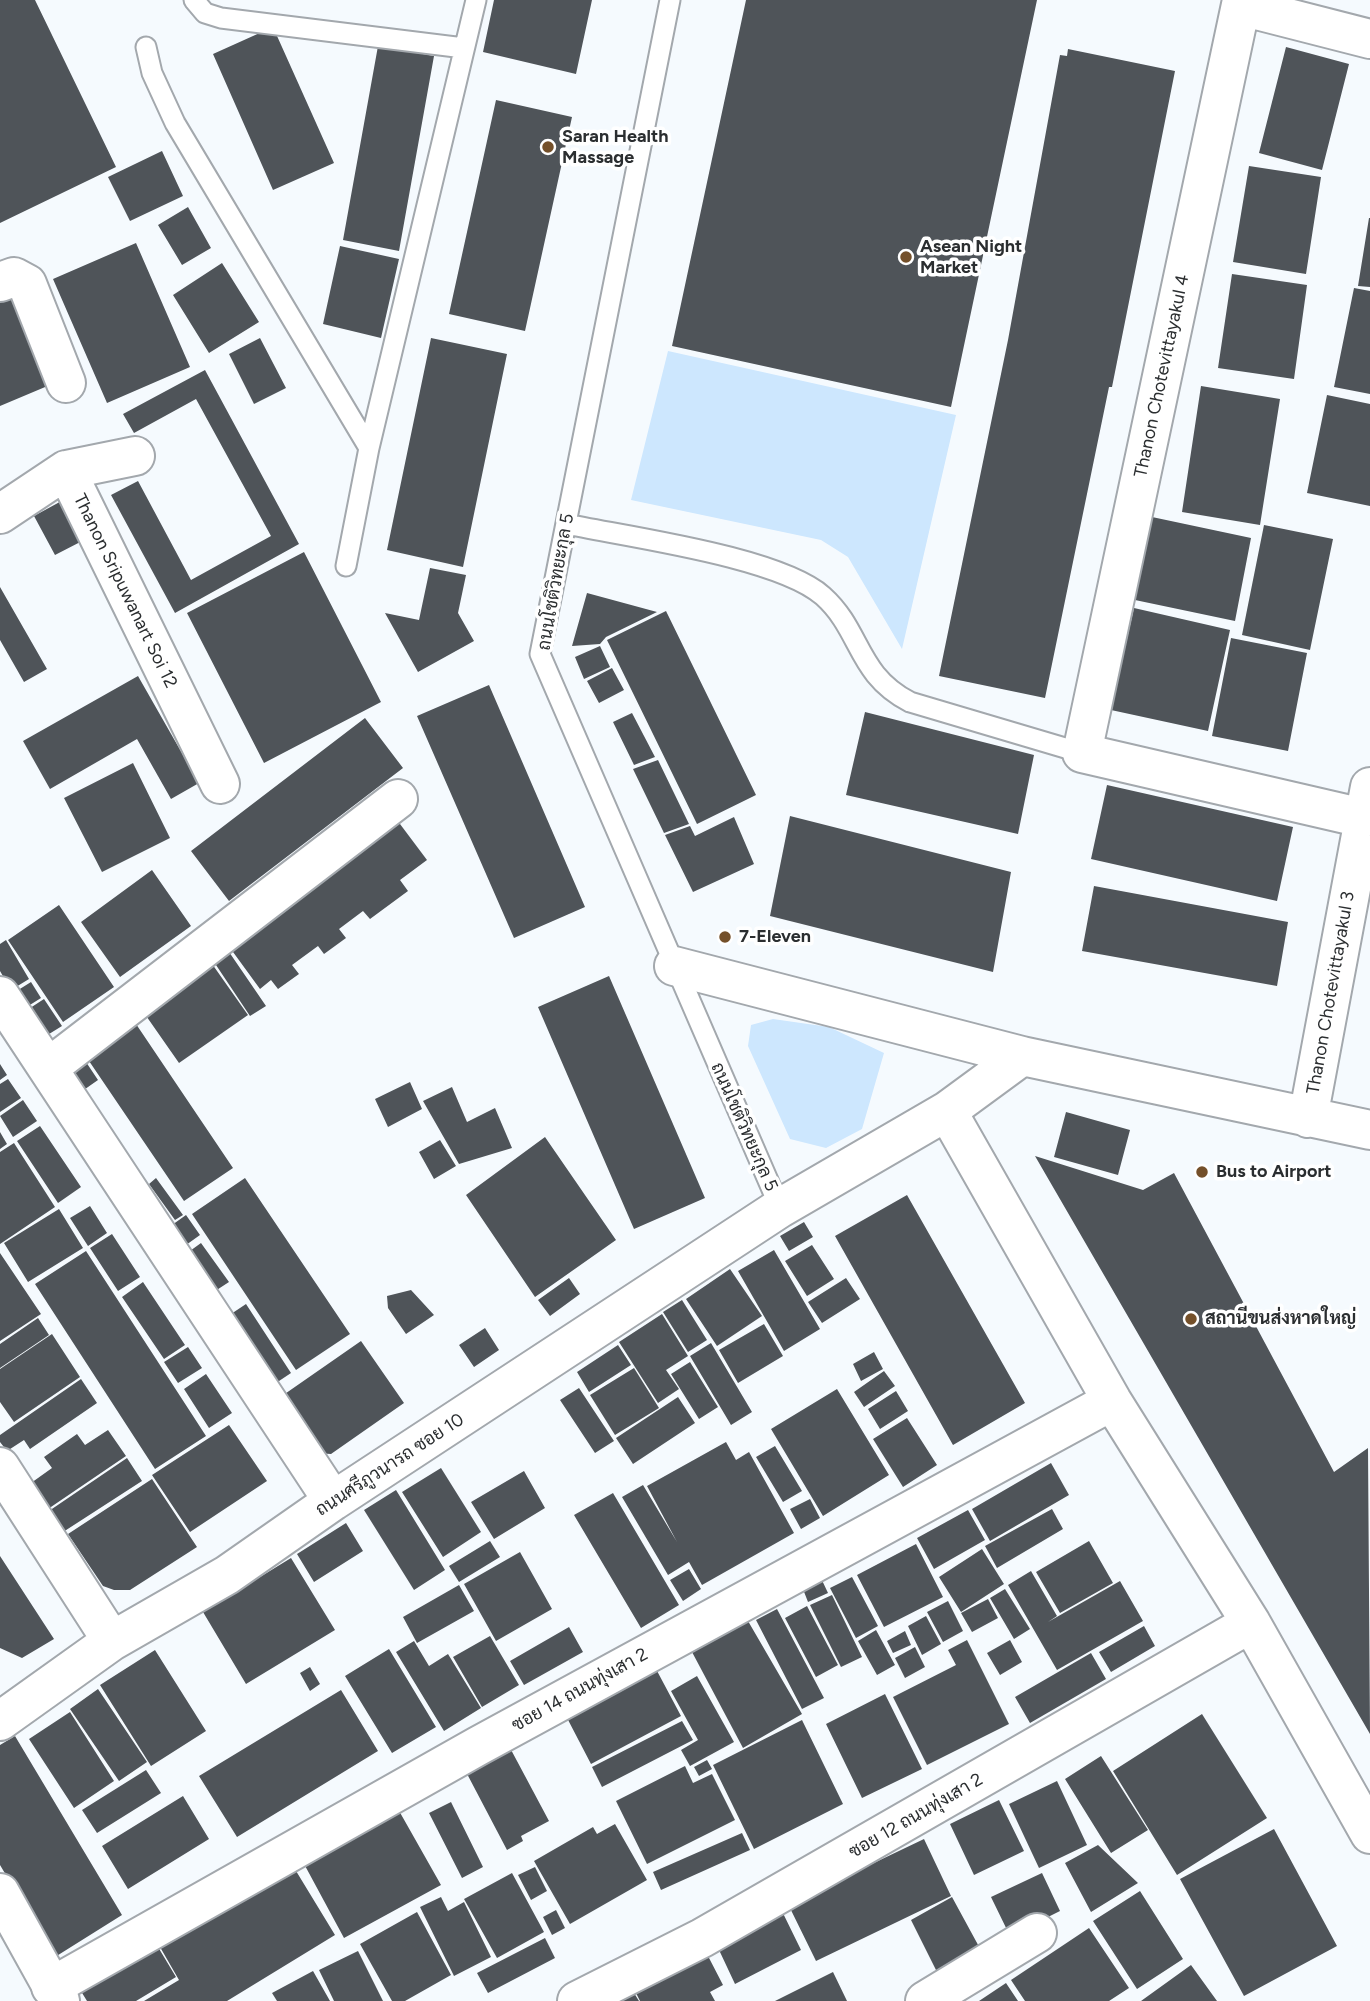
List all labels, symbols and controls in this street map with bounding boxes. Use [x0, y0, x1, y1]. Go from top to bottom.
place label: Saran Health Massage [562, 126, 668, 168]
marker: Saran Health Massage [540, 139, 556, 155]
place label: Asean Night Market [920, 236, 1022, 278]
marker: Asean Night Market [898, 249, 914, 265]
street label: Thanon Chotevittayakul 4 [1130, 273, 1194, 479]
street label: Thanon Sripuwanart Soi 12 [69, 490, 181, 692]
street label: ถนนโชติวิทยะกุล 5 [533, 512, 579, 652]
street label: Thanon Chotevittayakul 3 [1303, 890, 1359, 1096]
place label: 7-Eleven [739, 926, 811, 948]
marker: 7-Eleven [717, 929, 733, 945]
street label: ถนนโชติวิทยะกุล 5 [706, 1059, 782, 1195]
place label: Bus to Airport [1216, 1161, 1331, 1183]
marker: Bus to Airport [1194, 1164, 1210, 1180]
place label: สถานีขนส่งหาดใหญ่ [1205, 1308, 1356, 1330]
marker: สถานีขนส่งหาดใหญ่ [1183, 1311, 1199, 1327]
street label: ถนนศรีภูวนารถ ซอย 10 [312, 1409, 468, 1521]
street label: ซอย 14 ถนนทุ่งเสา 2 [508, 1644, 652, 1736]
street label: ซอย 12 ถนนทุ่งเสา 2 [845, 1769, 987, 1863]

